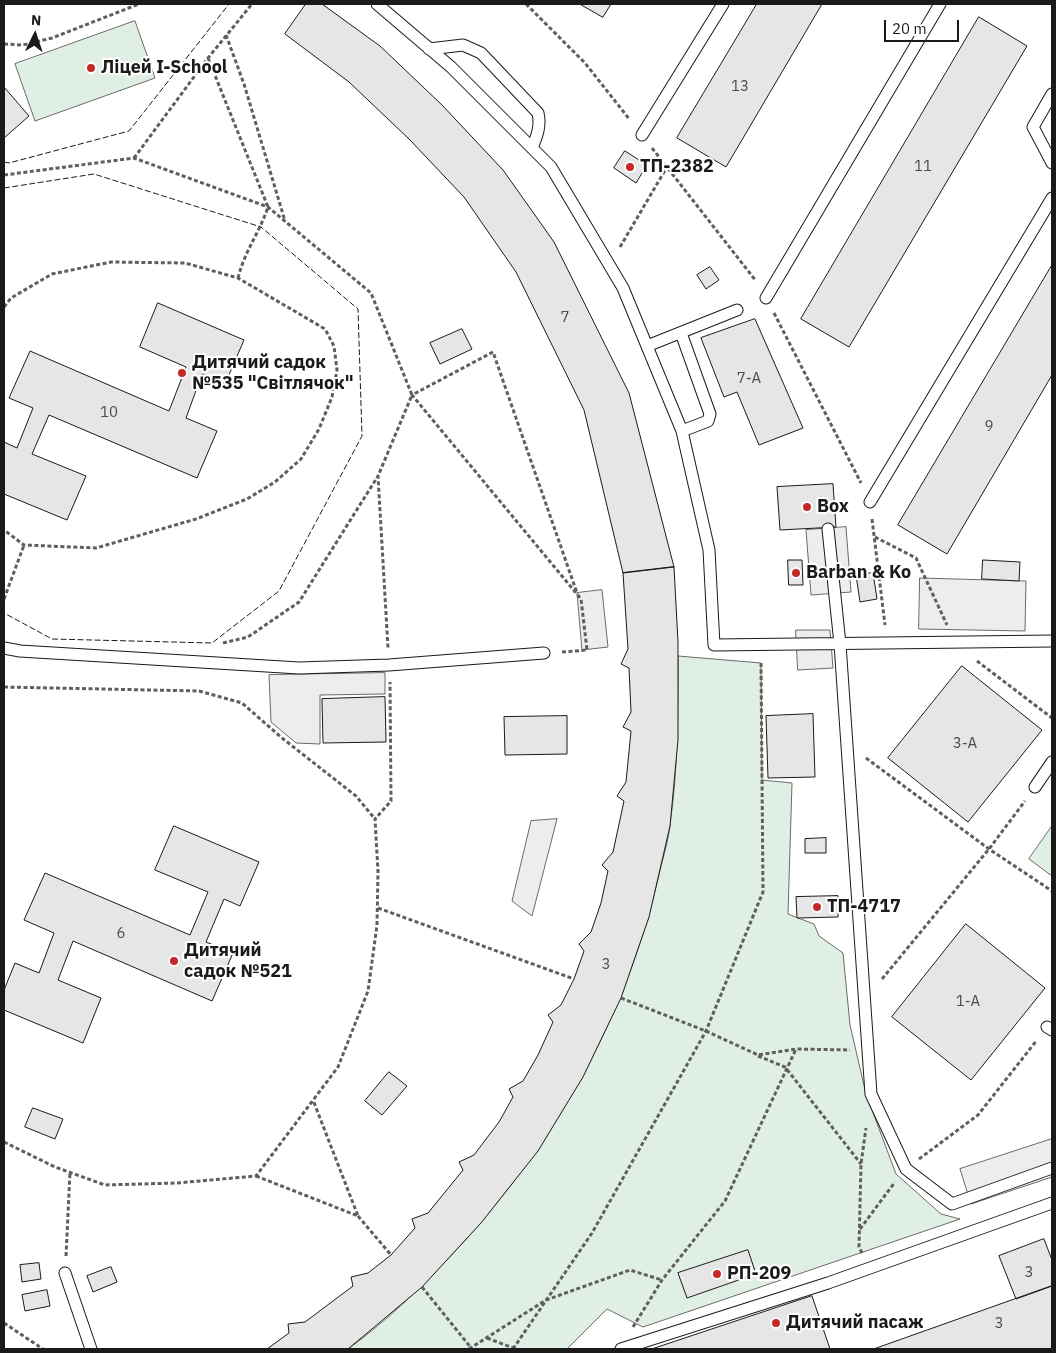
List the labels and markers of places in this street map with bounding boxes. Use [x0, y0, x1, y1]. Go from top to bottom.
place label: Ліцей I-School [101, 57, 227, 79]
marker: Ліцей I-School [85, 62, 97, 74]
place label: ТП-2382 [640, 156, 714, 178]
marker: ТП-2382 [624, 161, 636, 173]
place label: Дитячий садок №535 "Світлячок" [192, 352, 354, 394]
marker: Дитячий садок №535 "Світлячок" [176, 367, 188, 379]
place label: Box [817, 496, 849, 518]
marker: Box [801, 501, 813, 513]
place label: Barban & Ko [806, 562, 911, 584]
marker: Barban & Ko [790, 567, 802, 579]
place label: ТП-4717 [827, 896, 901, 918]
marker: ТП-4717 [811, 901, 823, 913]
place label: Дитячий садок №521 [184, 940, 292, 982]
marker: Дитячий садок №521 [168, 955, 180, 967]
place label: РП-209 [727, 1263, 791, 1285]
marker: РП-209 [711, 1268, 723, 1280]
place label: Дитячий пасаж [786, 1312, 924, 1334]
marker: Дитячий пасаж [770, 1317, 782, 1329]

